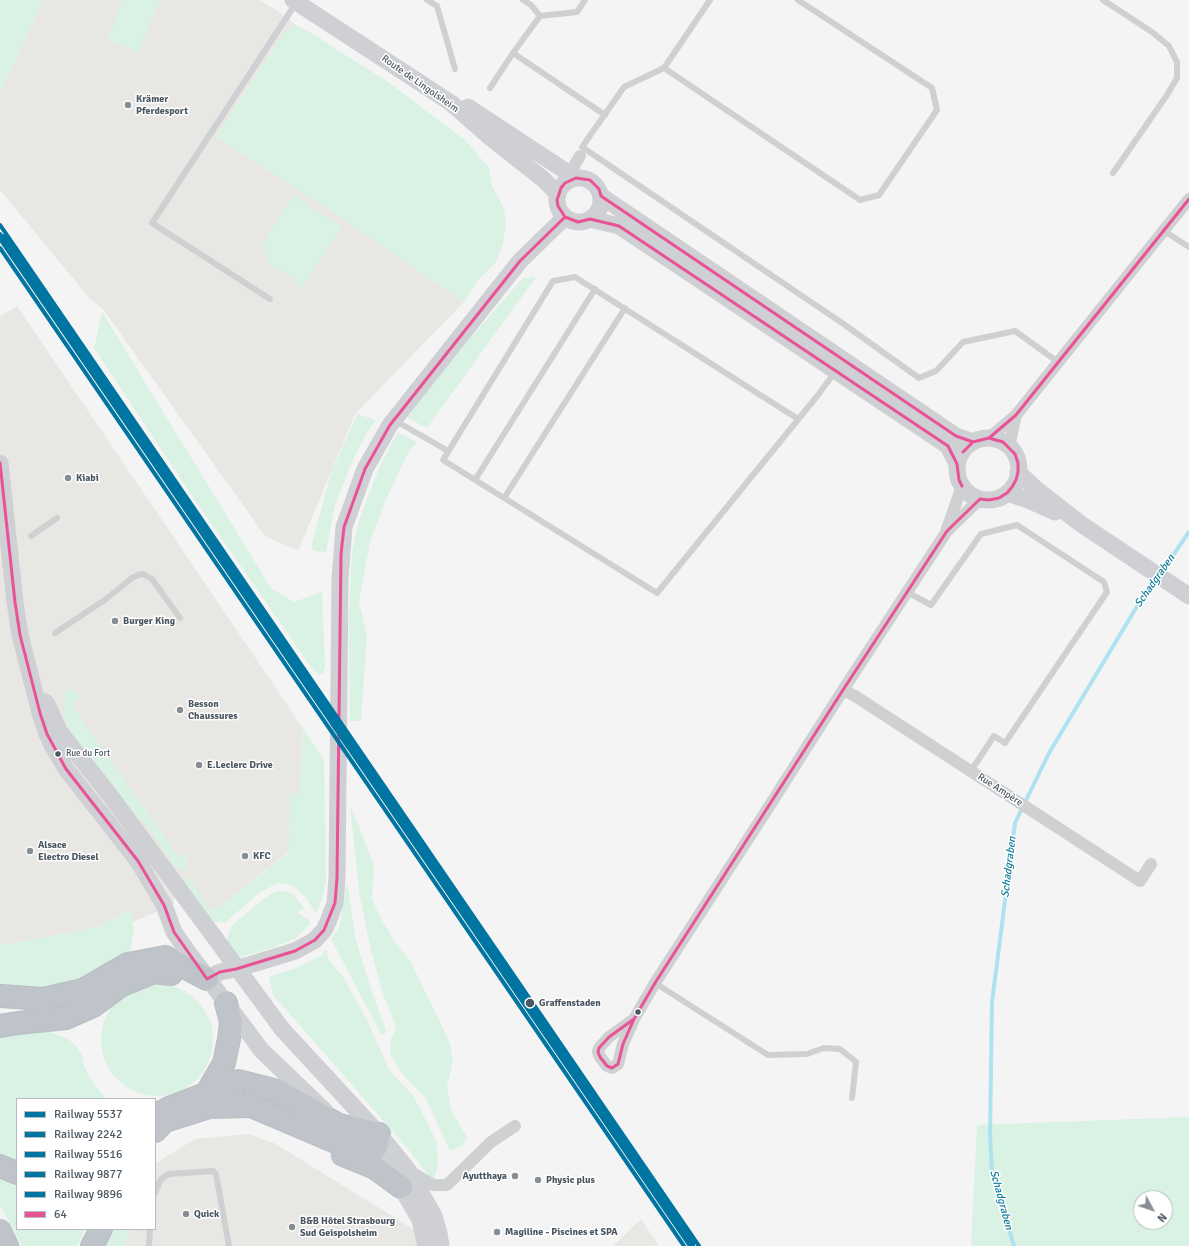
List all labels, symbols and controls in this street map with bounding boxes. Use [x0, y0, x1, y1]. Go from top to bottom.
street label: Route de Lingolsheim [379, 53, 461, 115]
place label: Krämer Pferdesport [136, 93, 188, 116]
marker: Krämer Pferdesport [123, 100, 133, 110]
place label: Kiabi [76, 472, 99, 484]
marker: Kiabi [63, 473, 73, 483]
water label: Schadgraben [1132, 552, 1178, 610]
place label: Burger King [123, 615, 175, 627]
marker: Burger King [110, 616, 120, 626]
place label: Besson Chaussures [188, 698, 238, 722]
marker: Besson Chaussures [175, 705, 185, 715]
marker: Rue du Fort [53, 749, 63, 759]
place label: Rue du Fort [66, 749, 110, 759]
place label: E.Leclerc Drive [207, 759, 273, 771]
marker: E.Leclerc Drive [194, 760, 204, 770]
street label: Rue Ampère [975, 771, 1025, 809]
water label: Schadgraben [999, 836, 1019, 898]
place label: Alsace Electro Diesel [38, 839, 99, 862]
marker: Alsace Electro Diesel [25, 846, 35, 856]
place label: KFC [253, 850, 271, 862]
marker: KFC [240, 851, 250, 861]
marker: Graffenstaden [524, 997, 536, 1009]
place label: Graffenstaden [539, 997, 601, 1009]
unlabelled marker [633, 1007, 643, 1017]
legend [16, 1098, 156, 1230]
text: Railway 5537 [54, 1107, 123, 1122]
text: Railway 2242 [54, 1127, 123, 1142]
text: Railway 5516 [54, 1147, 123, 1162]
text: Railway 9877 [54, 1167, 123, 1182]
water label: Schadgraben [987, 1169, 1015, 1231]
place label: Ayutthaya [462, 1170, 507, 1182]
marker: Ayutthaya [510, 1171, 520, 1181]
place label: Physic plus [546, 1174, 595, 1186]
marker: Physic plus [533, 1175, 543, 1185]
text: Railway 9896 [54, 1187, 123, 1202]
north arrow [1133, 1190, 1173, 1230]
text: 64 [54, 1207, 67, 1222]
place label: Quick [194, 1208, 219, 1220]
marker: Quick [181, 1209, 191, 1219]
text: N [1154, 1210, 1169, 1225]
place label: B&B Hôtel Strasbourg Sud Geispolsheim [300, 1215, 395, 1238]
marker: B&B Hôtel Strasbourg Sud Geispolsheim [287, 1222, 297, 1232]
place label: Magiline - Piscines et SPA [505, 1226, 618, 1238]
marker: Magiline - Piscines et SPA [492, 1227, 502, 1237]

